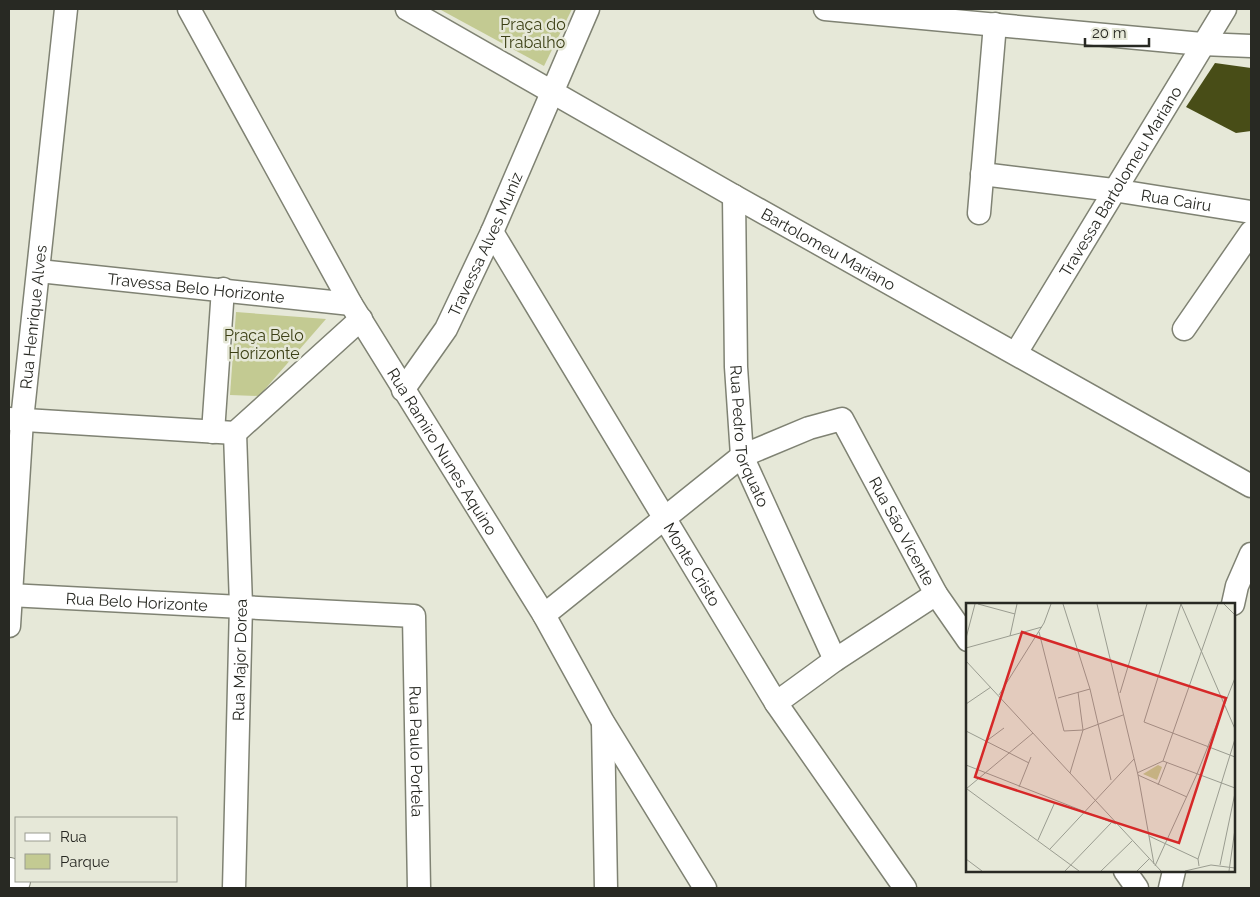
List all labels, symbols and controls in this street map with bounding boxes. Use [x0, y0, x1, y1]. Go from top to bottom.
park label: Praça do Trabalho [500, 15, 566, 52]
scale bar [1085, 15, 1149, 47]
text: 20 m [1092, 24, 1127, 42]
street label: Travessa Bartolomeu Mariano [1056, 83, 1186, 280]
street label: Travessa Alves Muniz [444, 169, 527, 320]
street label: Rua Cairu [1140, 186, 1213, 216]
street label: Bartolomeu Mariano [758, 204, 899, 295]
street label: Rua Henrique Alves [16, 244, 51, 390]
street label: Travessa Belo Horizonte [107, 269, 286, 307]
park label: Praça Belo Horizonte [224, 326, 304, 363]
street label: Rua Pedro Torquato [726, 364, 773, 510]
street label: Rua Ramiro Nunes Aquino [383, 365, 501, 539]
street label: Rua São Vicente [865, 474, 939, 589]
street label: Monte Cristo [660, 519, 724, 610]
street label: Rua Belo Horizonte [65, 589, 208, 615]
street label: Rua Major Dorea [229, 599, 251, 721]
inset map [966, 603, 1235, 872]
street label: Rua Paulo Portela [405, 686, 427, 817]
legend [15, 817, 178, 882]
text: Rua [60, 828, 87, 846]
text: Parque [60, 853, 110, 871]

